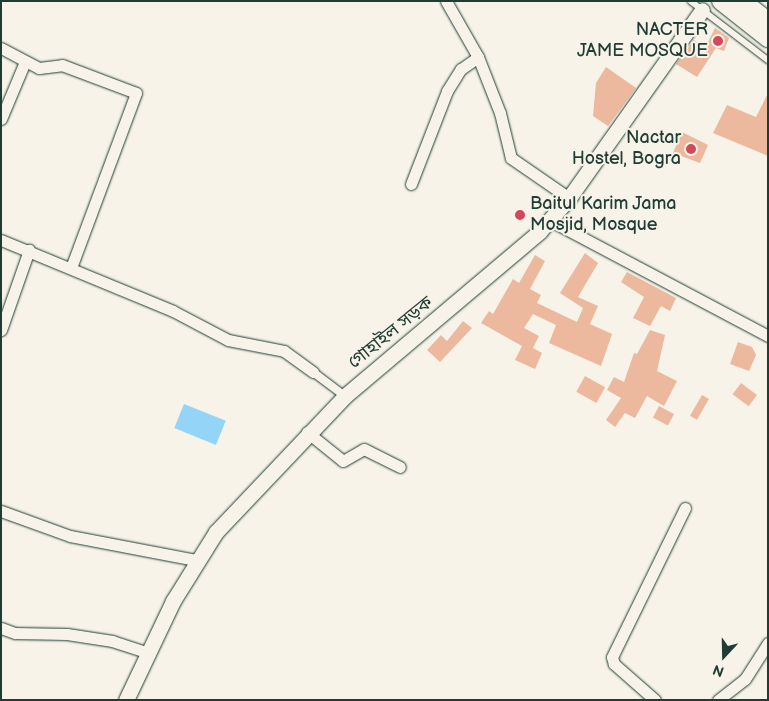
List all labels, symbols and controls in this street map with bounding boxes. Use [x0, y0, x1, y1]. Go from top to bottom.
place label: NACTER JAME MOSQUE [577, 20, 708, 62]
marker: NACTER JAME MOSQUE [712, 35, 724, 47]
place label: Nactar Hostel, Bogra [572, 128, 681, 170]
marker: Nactar Hostel, Bogra [685, 143, 697, 155]
place label: Baitul Karim Jama Mosjid, Mosque [530, 194, 677, 236]
marker: Baitul Karim Jama Mosjid, Mosque [514, 209, 526, 221]
street label: গোহাইল সড়ক [344, 292, 438, 374]
north arrow [699, 631, 749, 681]
text: N [710, 661, 726, 680]

